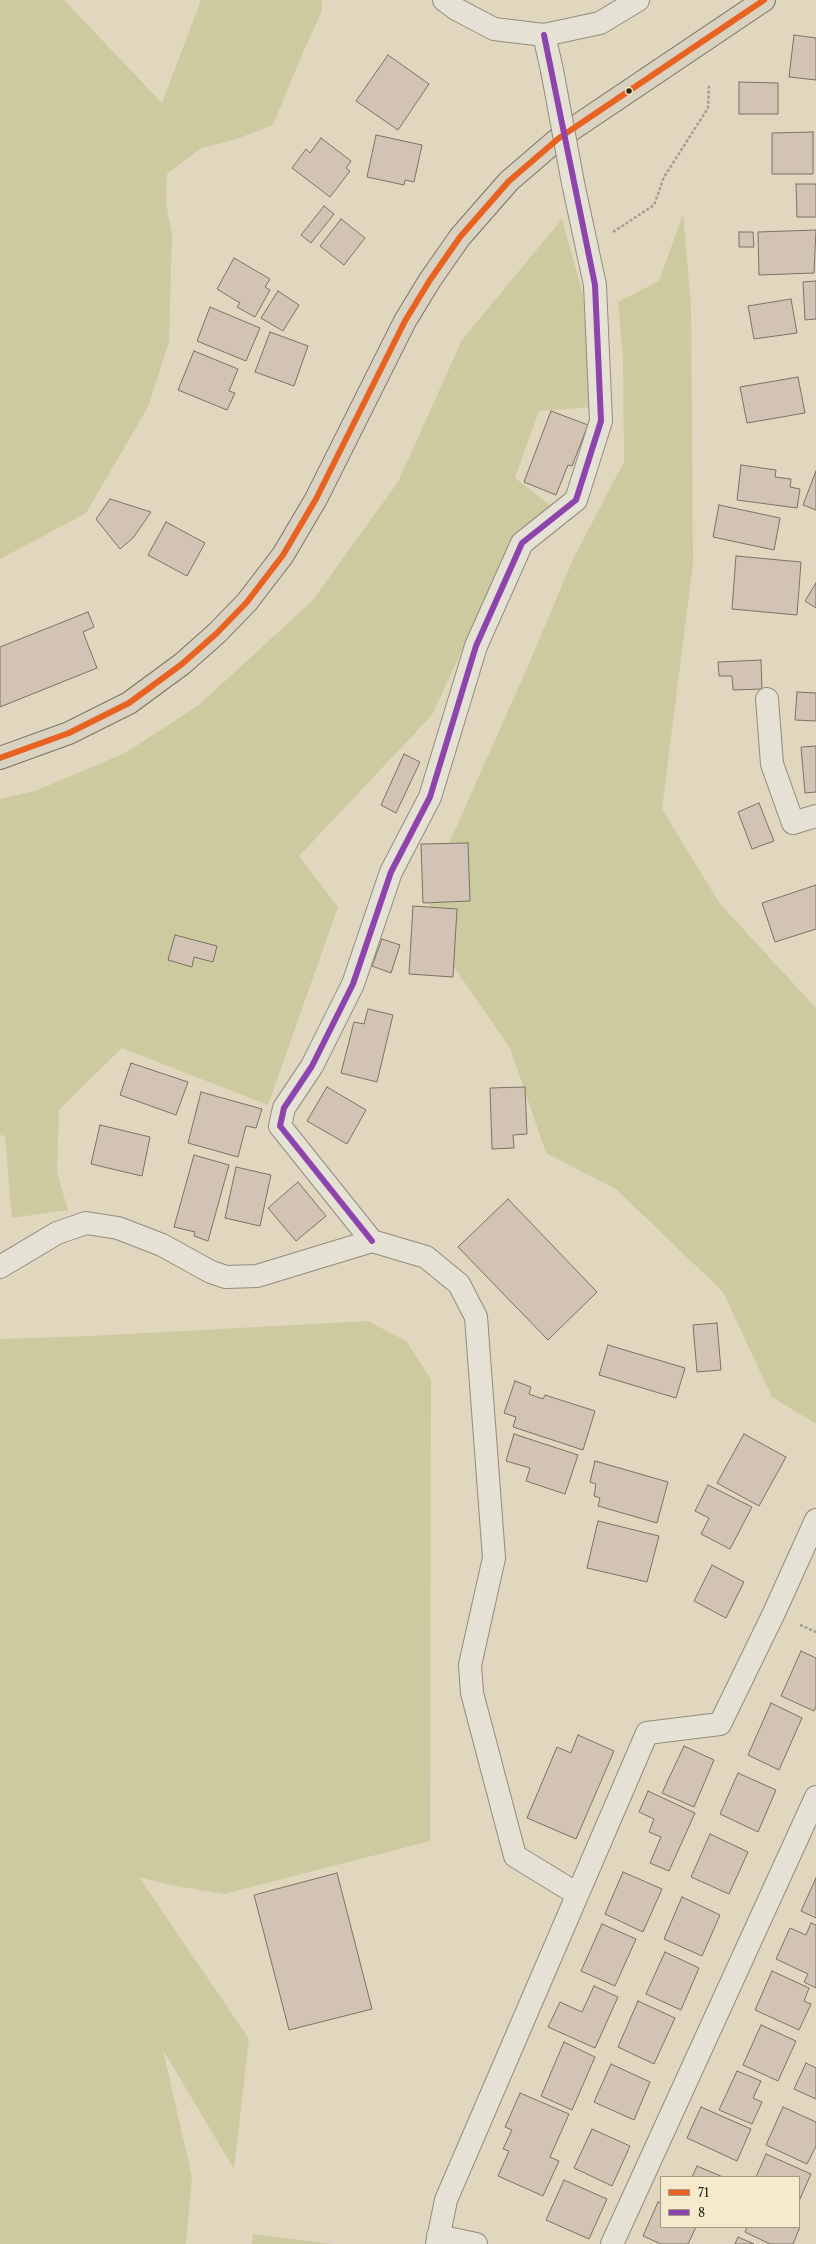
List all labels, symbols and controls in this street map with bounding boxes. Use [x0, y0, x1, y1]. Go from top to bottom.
unlabelled marker [624, 86, 634, 96]
legend [660, 2176, 800, 2228]
text: 71 [698, 2185, 709, 2200]
text: 8 [698, 2205, 705, 2220]

